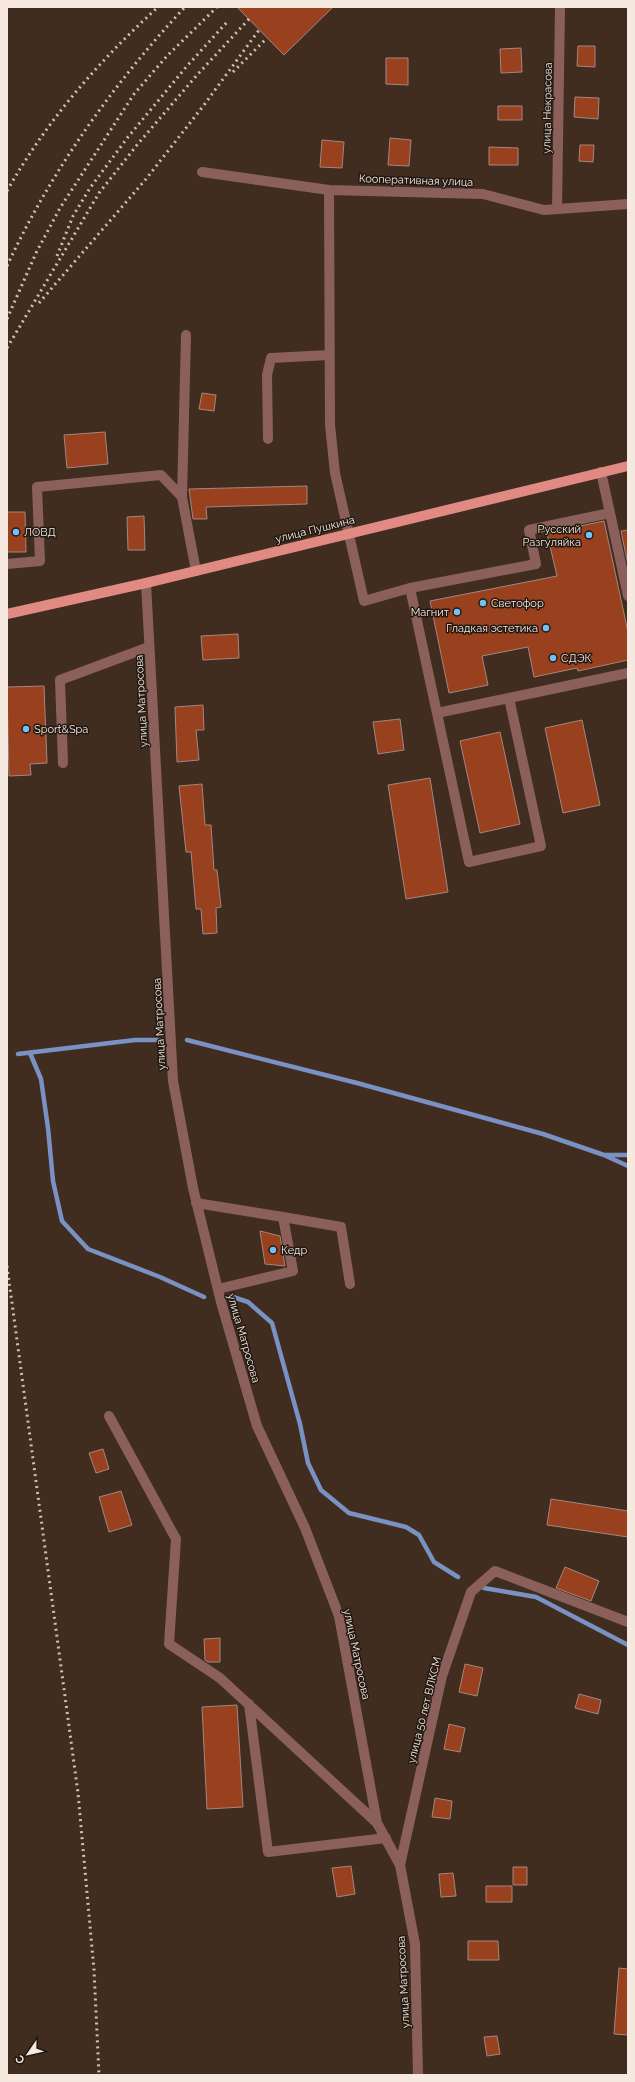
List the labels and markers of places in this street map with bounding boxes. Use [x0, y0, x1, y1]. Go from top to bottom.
place label: Русский Разгуляйка [523, 523, 581, 549]
place label: ЛОВД [24, 526, 56, 539]
marker: ЛОВД [11, 527, 21, 537]
marker: Русский Разгуляйка [584, 530, 594, 540]
place label: Светофор [491, 597, 544, 610]
marker: Светофор [478, 598, 488, 608]
place label: Магнит [411, 606, 450, 619]
marker: Магнит [452, 607, 462, 617]
place label: Гладкая эстетика [446, 622, 538, 635]
marker: Гладкая эстетика [541, 623, 551, 633]
place label: СДЭК [561, 652, 592, 665]
marker: СДЭК [548, 653, 558, 663]
place label: Sport&Spa [34, 723, 88, 736]
marker: Sport&Spa [21, 724, 31, 734]
place label: Кедр [281, 1244, 307, 1257]
marker: Кедр [268, 1245, 278, 1255]

